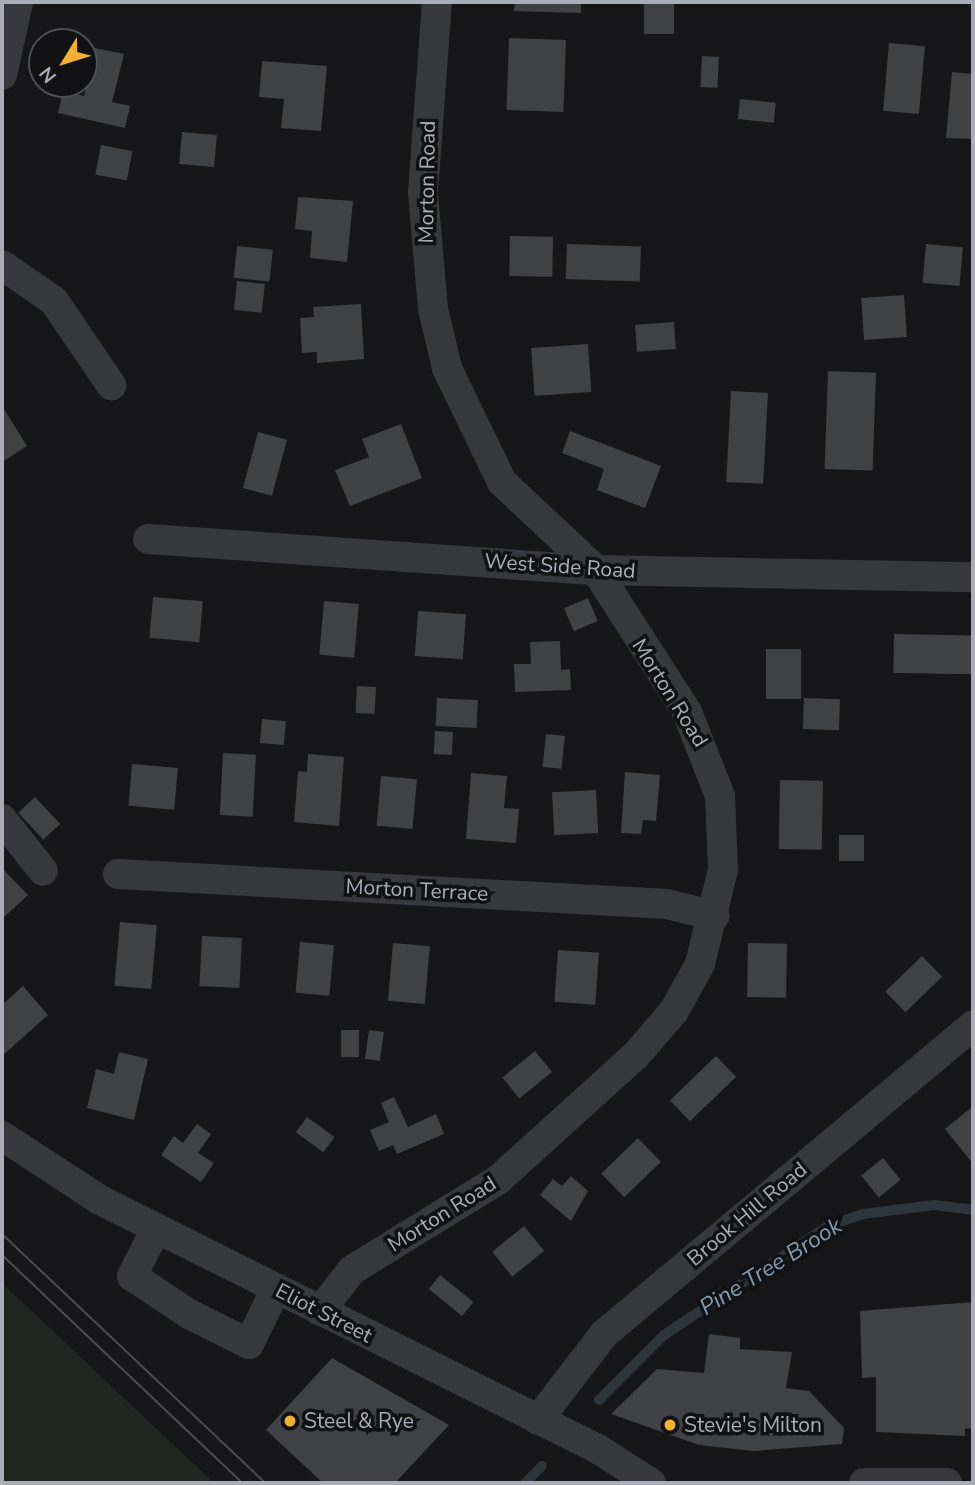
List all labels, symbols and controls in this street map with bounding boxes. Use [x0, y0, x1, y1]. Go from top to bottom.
north arrow [28, 28, 98, 98]
text: N [33, 61, 63, 88]
street label: Morton Road [413, 120, 441, 244]
street label: West Side Road [484, 548, 636, 584]
street label: Morton Road [627, 634, 713, 752]
street label: Morton Terrace [345, 874, 489, 906]
street label: Brook Hill Road [682, 1157, 812, 1271]
street label: Morton Road [383, 1171, 501, 1257]
water label: Pine Tree Brook [695, 1212, 847, 1322]
street label: Eliot Street [272, 1278, 376, 1348]
place label: Steel & Rye [304, 1408, 414, 1434]
place label: Stevie's Milton [684, 1412, 822, 1438]
marker: Steel & Rye [282, 1413, 298, 1429]
marker: Stevie's Milton [662, 1417, 678, 1433]

